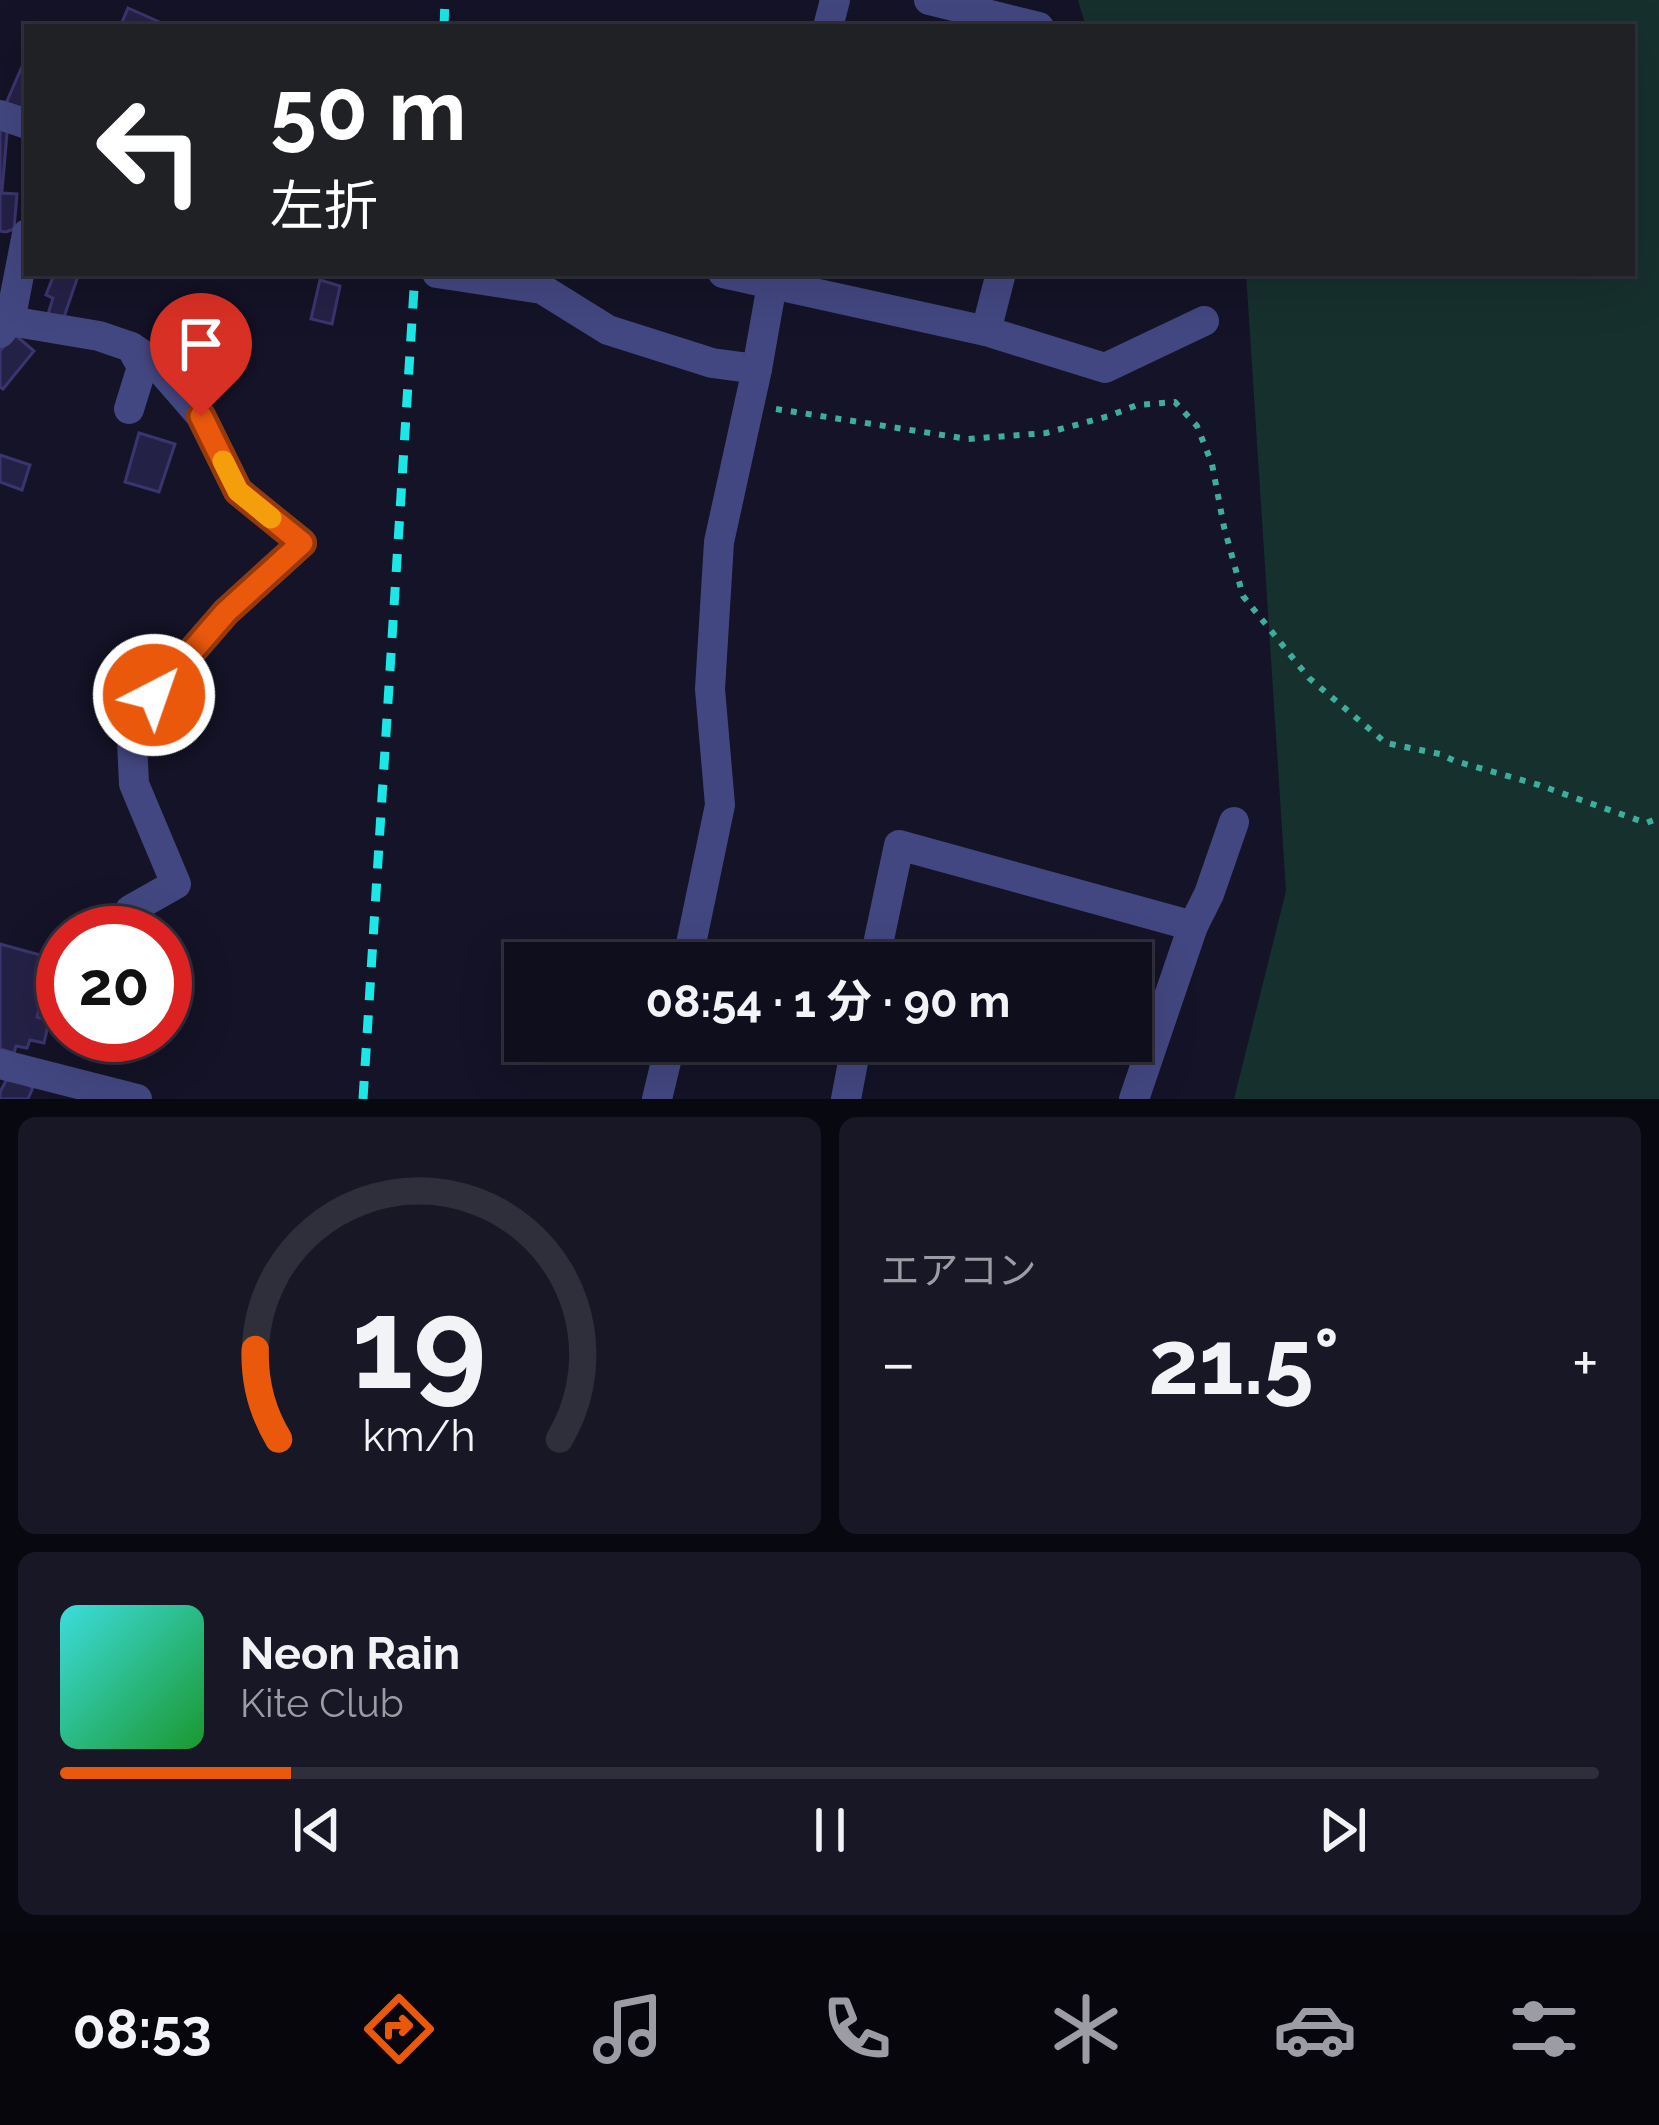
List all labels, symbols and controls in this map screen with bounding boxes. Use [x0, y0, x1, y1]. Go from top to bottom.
text: 50 m [270, 61, 466, 160]
icon: left [72, 72, 228, 228]
text: 左折 [270, 174, 378, 238]
pin [150, 293, 252, 416]
icon: arrive [168, 311, 234, 377]
position arrow [91, 632, 217, 758]
speed limit sign: 20 [36, 906, 192, 1062]
text: 08:54 · 1 分 · 90 m [646, 975, 1010, 1028]
text: エアコン [881, 1247, 1037, 1293]
text: 19 [352, 1271, 487, 1417]
text: 21.5° [1148, 1309, 1339, 1415]
text: − [881, 1324, 916, 1401]
text: + [1572, 1324, 1599, 1401]
text: km/h [363, 1410, 476, 1460]
text: Neon Rain [240, 1627, 460, 1680]
text: Kite Club [240, 1680, 404, 1726]
icon: previous [284, 1797, 350, 1863]
icon: pause [797, 1797, 863, 1863]
icon: next [1310, 1797, 1376, 1863]
icon: directions [357, 1987, 441, 2071]
icon: music [586, 1987, 670, 2071]
icon: phone [815, 1987, 899, 2071]
icon: climate [1044, 1987, 1128, 2071]
icon: car [1273, 1987, 1357, 2071]
icon: filters [1502, 1987, 1586, 2071]
text: 08:53 [73, 1997, 212, 2061]

